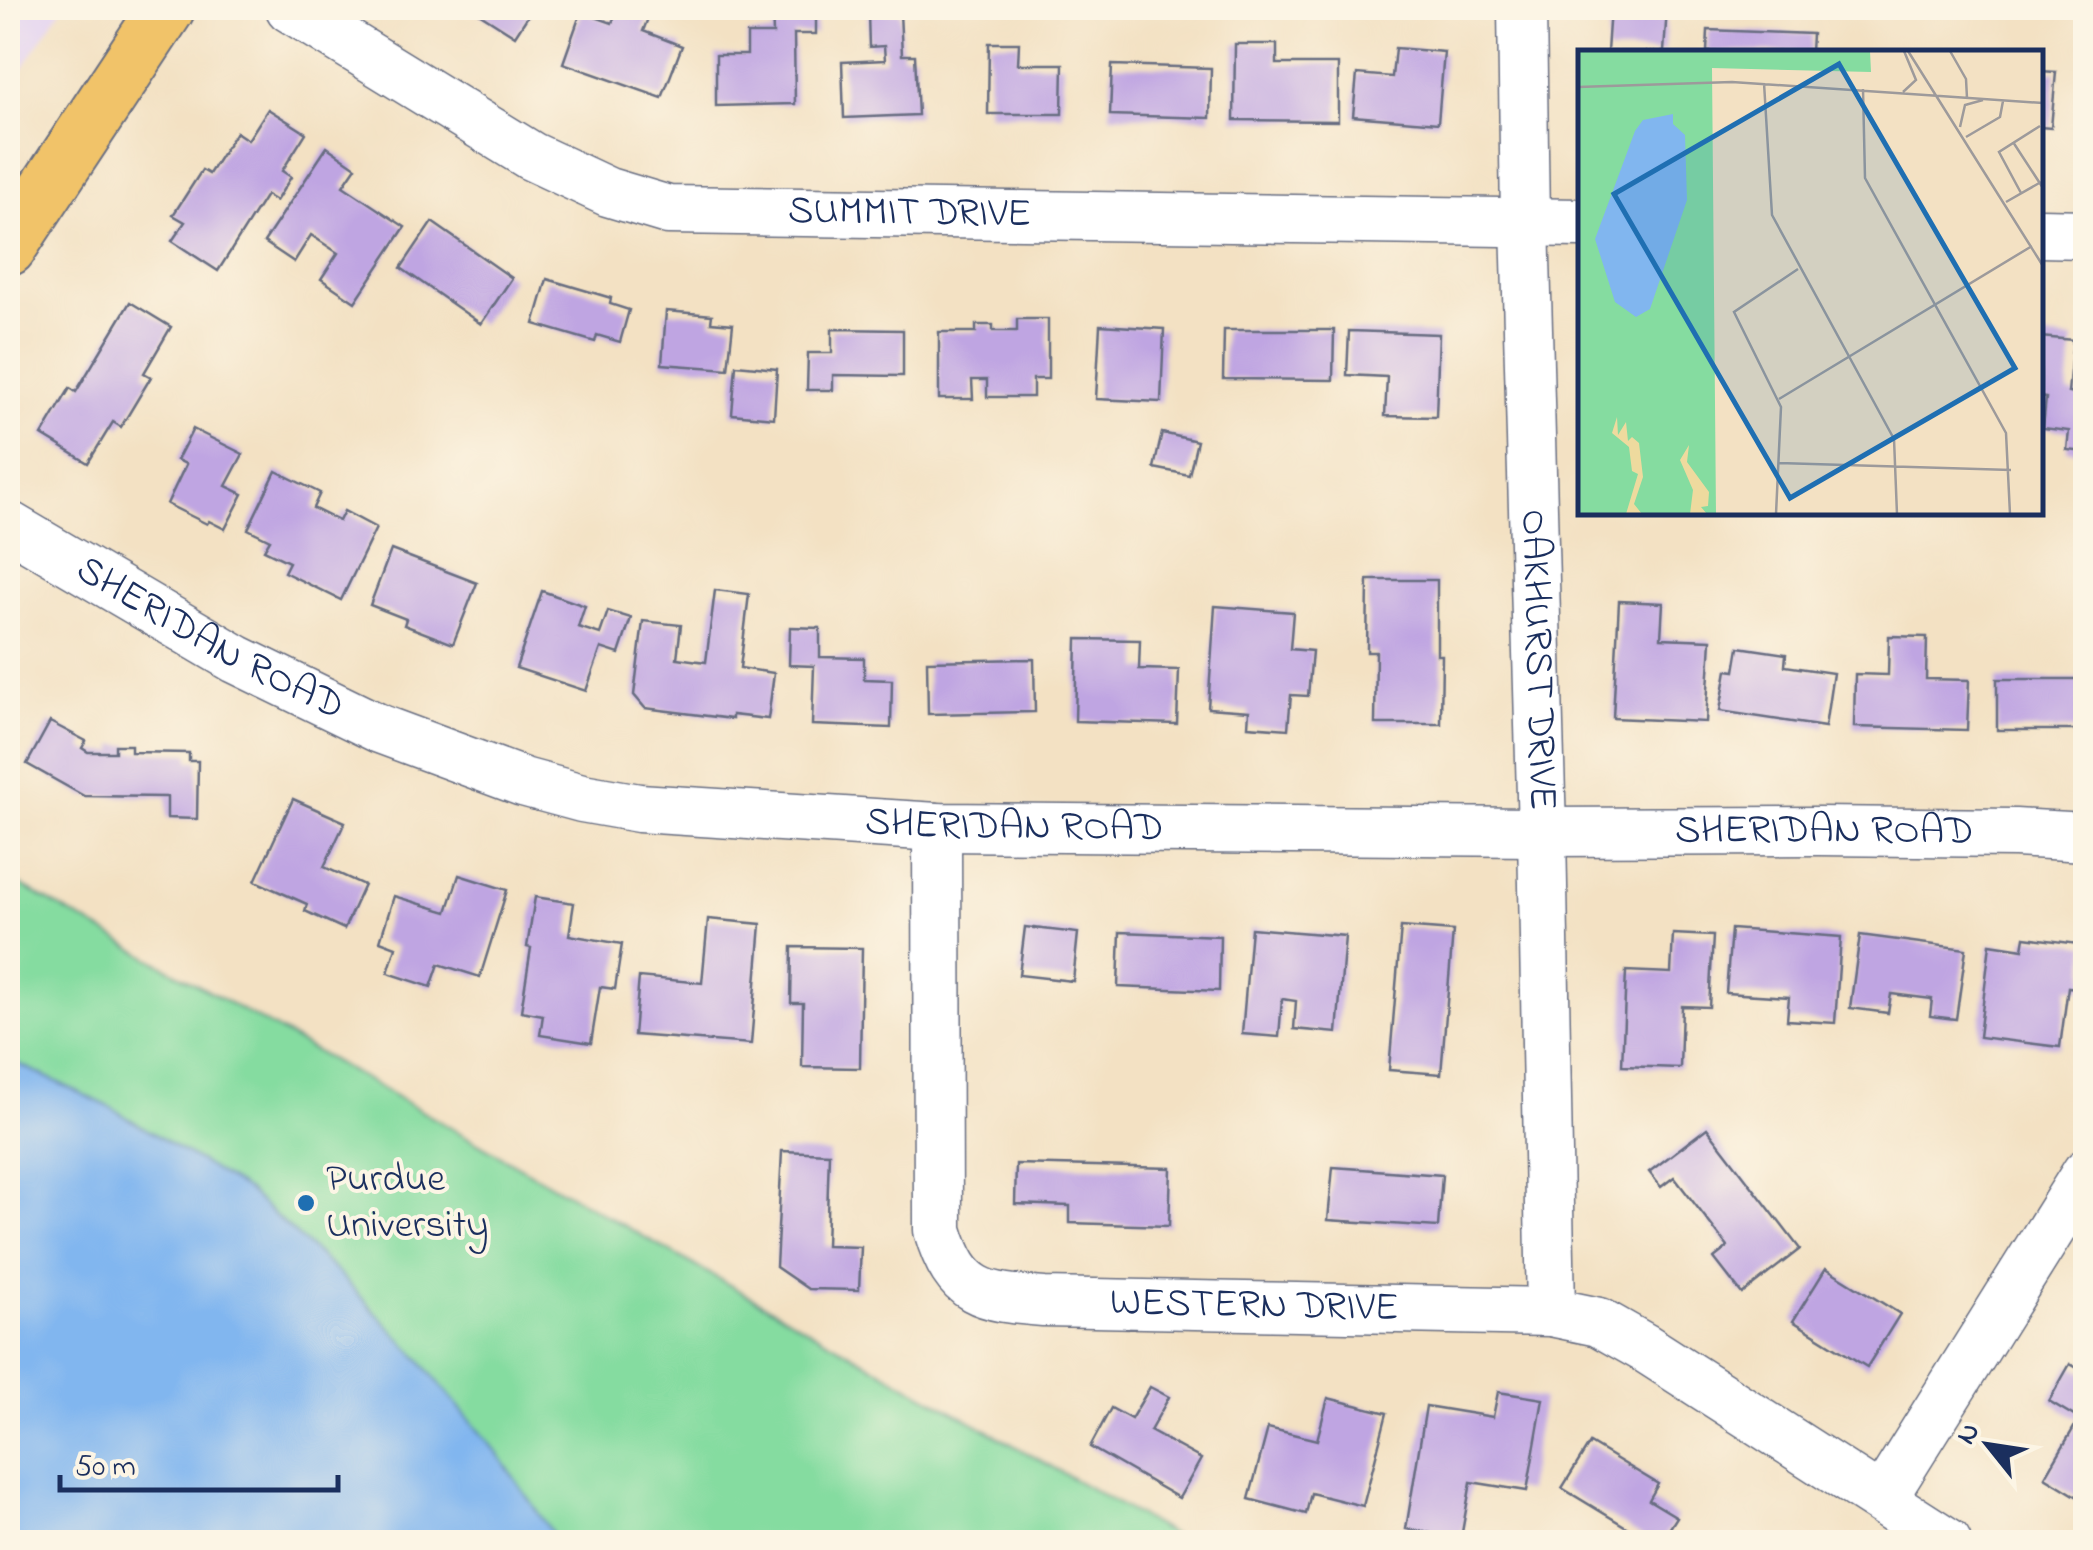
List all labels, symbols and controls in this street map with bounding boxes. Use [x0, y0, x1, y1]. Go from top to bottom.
inset map [1578, 50, 2043, 515]
street label: SUMMIT DRIVE [787, 182, 1032, 245]
street label: OAKHURST DRIVE [1504, 508, 1571, 811]
street label: SHERIDAN ROAD [64, 541, 354, 737]
street label: SHERIDAN ROAD [863, 793, 1164, 858]
street label: SHERIDAN ROAD [1675, 801, 1974, 862]
place label: Purdue University [326, 1151, 488, 1256]
marker: Purdue University [295, 1192, 317, 1214]
street label: WESTERN DRIVE [1109, 1274, 1399, 1338]
north arrow [1938, 1395, 2038, 1495]
text: N [1947, 1416, 1992, 1453]
scale bar [60, 1430, 338, 1492]
text: 50 m [75, 1446, 136, 1490]

